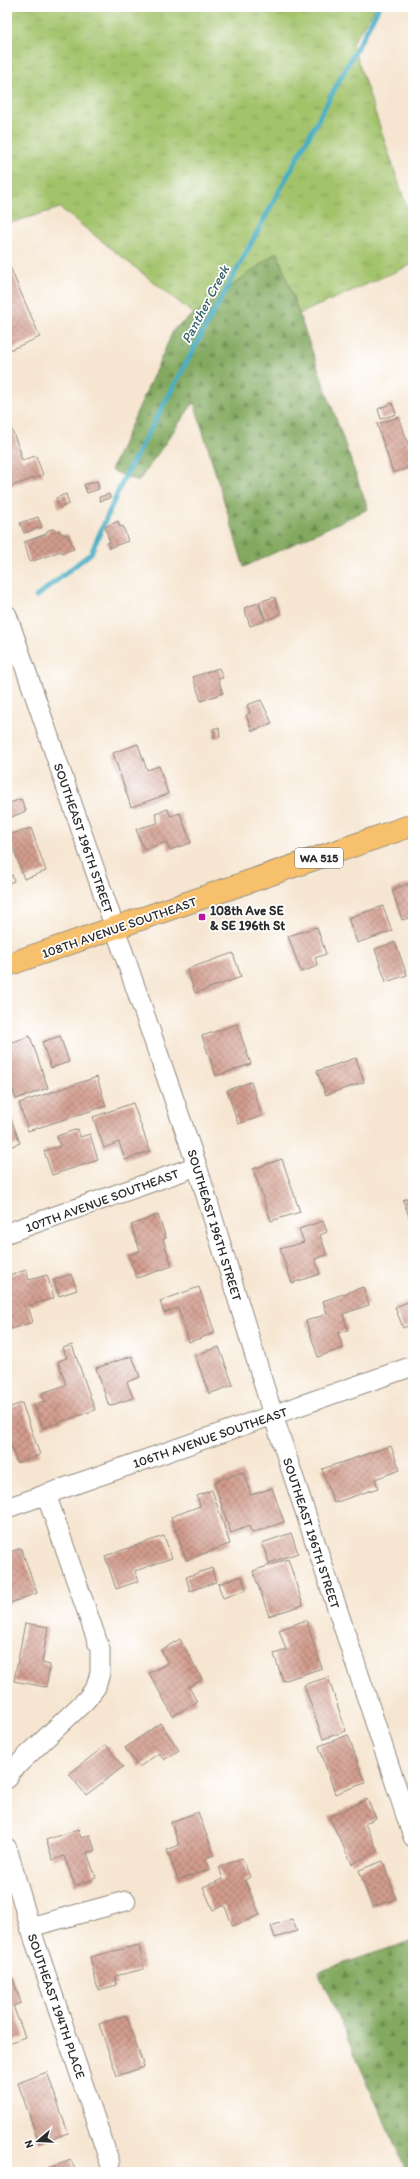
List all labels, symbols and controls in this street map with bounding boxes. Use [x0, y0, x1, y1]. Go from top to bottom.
water label: Panther Creek [178, 262, 233, 346]
street label: SOUTHEAST 196TH STREET [51, 761, 117, 916]
road number: WA 515 [295, 848, 343, 868]
street label: 108TH AVENUE SOUTHEAST [40, 894, 199, 961]
place label: 108th Ave SE & SE 196th St [210, 903, 285, 933]
marker: 108th Ave SE & SE 196th St [197, 912, 207, 922]
street label: SOUTHEAST 196TH STREET [184, 1147, 245, 1303]
street label: 107TH AVENUE SOUTHEAST [23, 1165, 182, 1235]
street label: 106TH AVENUE SOUTHEAST [131, 1404, 290, 1471]
street label: SOUTHEAST 196TH STREET [280, 1456, 343, 1611]
street label: SOUTHEAST 194TH PLACE [25, 1932, 88, 2081]
north arrow [18, 2121, 58, 2161]
text: N [22, 2138, 36, 2150]

